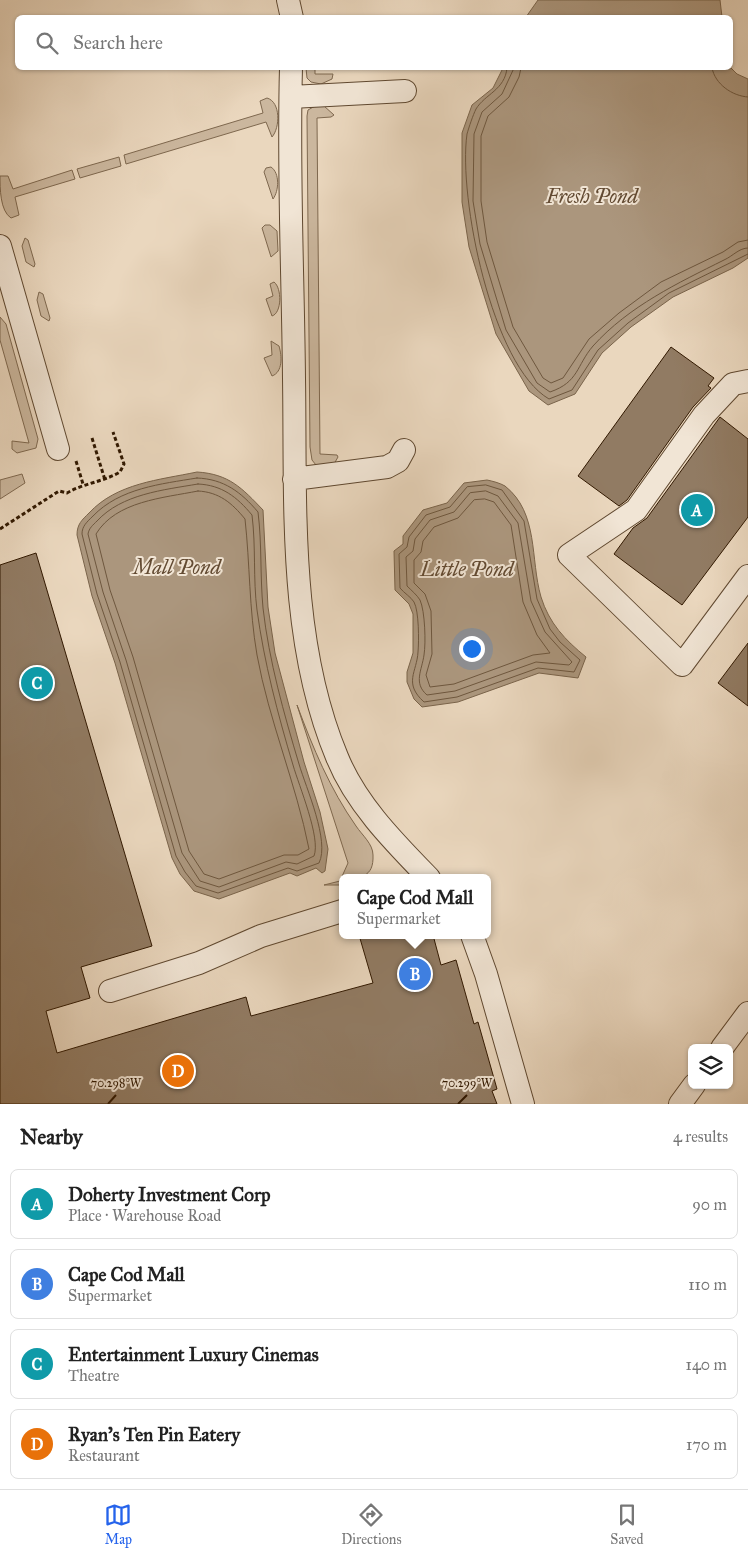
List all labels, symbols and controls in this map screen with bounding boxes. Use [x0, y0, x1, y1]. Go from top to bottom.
search box [15, 15, 733, 70]
icon: search [33, 29, 61, 57]
text: Search here [73, 31, 163, 54]
water label: Fresh Pond [545, 184, 639, 208]
pin: A [681, 491, 713, 529]
water label: Mall Pond [131, 555, 222, 579]
water label: Little Pond [419, 557, 515, 581]
your location [459, 636, 485, 662]
pin: C [21, 664, 53, 702]
popup [339, 874, 491, 939]
text: Cape Cod Mall [357, 886, 473, 909]
text: Supermarket [357, 909, 441, 928]
pin: B [399, 955, 431, 993]
map controls [688, 1044, 733, 1089]
button: layers [688, 1044, 733, 1089]
pin: D [162, 1052, 194, 1090]
text: 70.298°W [91, 1076, 142, 1090]
text: 70.299°W [442, 1076, 493, 1090]
text: Nearby [20, 1124, 83, 1150]
text: 4 results [673, 1127, 728, 1146]
text: Doherty Investment Corp [68, 1183, 271, 1206]
text: A [32, 1195, 42, 1214]
text: 90 m [692, 1195, 727, 1214]
text: Place · Warehouse Road [68, 1206, 221, 1225]
text: Cape Cod Mall [68, 1263, 185, 1286]
text: B [32, 1275, 42, 1294]
text: 110 m [688, 1275, 727, 1294]
text: Supermarket [68, 1286, 152, 1305]
text: Entertainment Luxury Cinemas [68, 1343, 319, 1366]
text: C [32, 1355, 42, 1374]
text: 140 m [686, 1355, 727, 1374]
text: Theatre [68, 1366, 119, 1385]
text: Ryan's Ten Pin Eatery [68, 1423, 240, 1446]
text: D [31, 1435, 43, 1454]
text: 170 m [686, 1435, 727, 1454]
text: Restaurant [68, 1446, 140, 1465]
tab: Map [104, 1501, 132, 1548]
tab: Directions [341, 1501, 402, 1548]
tab: Saved [610, 1501, 644, 1548]

